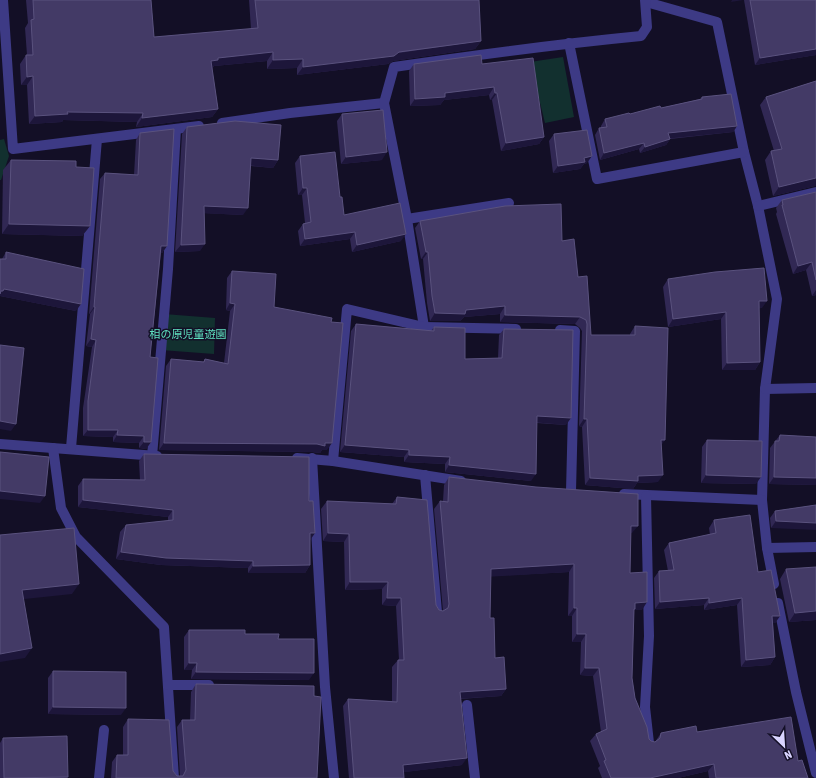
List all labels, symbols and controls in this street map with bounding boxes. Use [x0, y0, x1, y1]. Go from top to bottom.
park label: 相の原児童遊園 [150, 328, 227, 340]
north arrow [764, 726, 804, 766]
text: N [783, 748, 794, 762]

